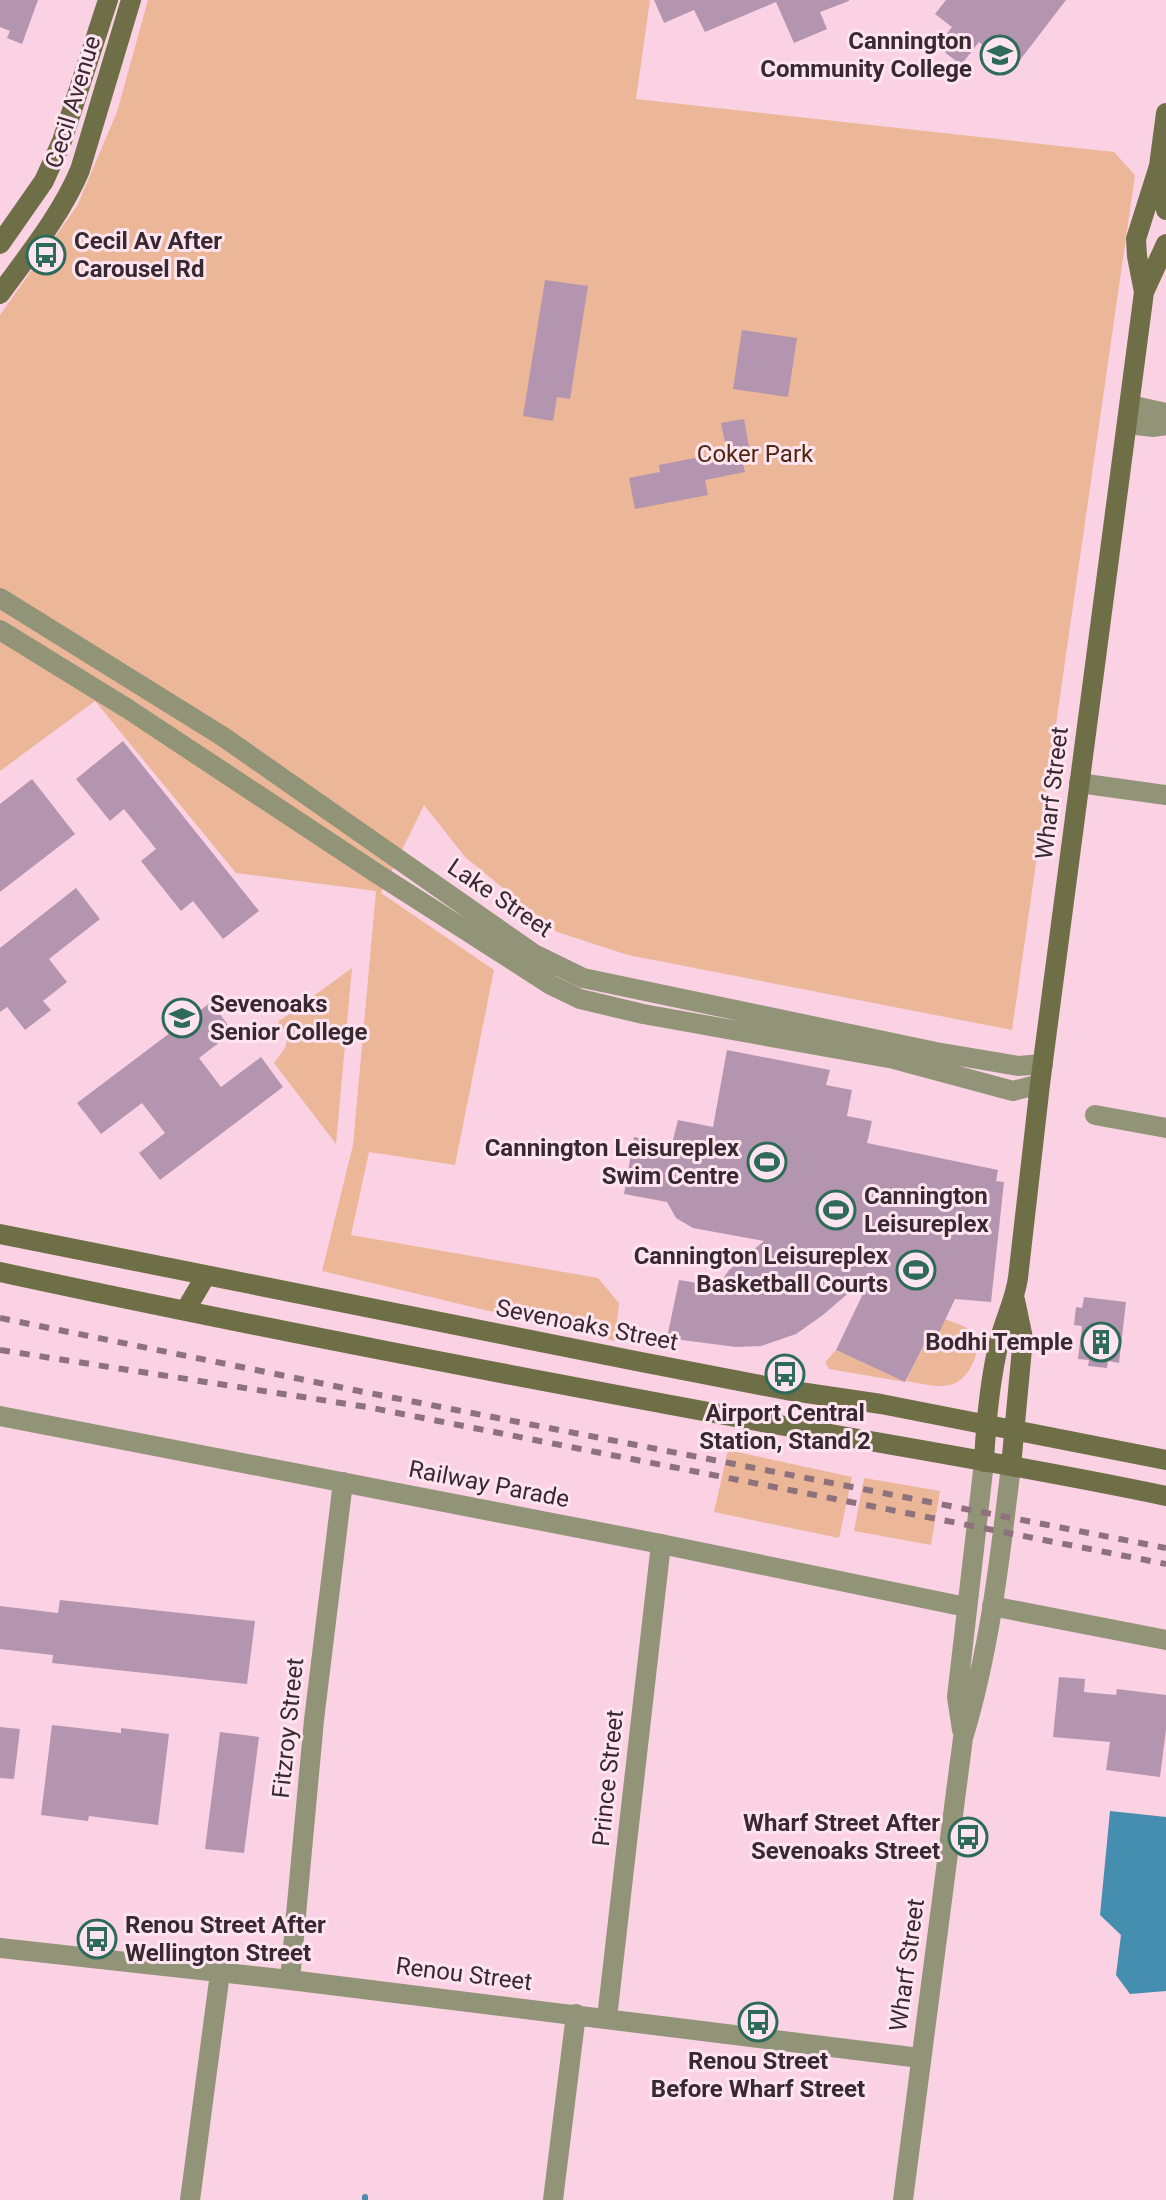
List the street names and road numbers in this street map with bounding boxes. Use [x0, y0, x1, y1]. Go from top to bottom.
street label: Cecil Avenue [40, 32, 106, 172]
street label: Wharf Street [1030, 725, 1074, 861]
street label: Lake Street [442, 853, 558, 943]
street label: Sevenoaks Street [494, 1294, 681, 1356]
street label: Railway Parade [406, 1455, 572, 1513]
street label: Fitzroy Street [267, 1656, 309, 1800]
street label: Prince Street [587, 1708, 629, 1848]
street label: Wharf Street [884, 1897, 930, 2033]
street label: Renou Street [394, 1952, 534, 1996]

